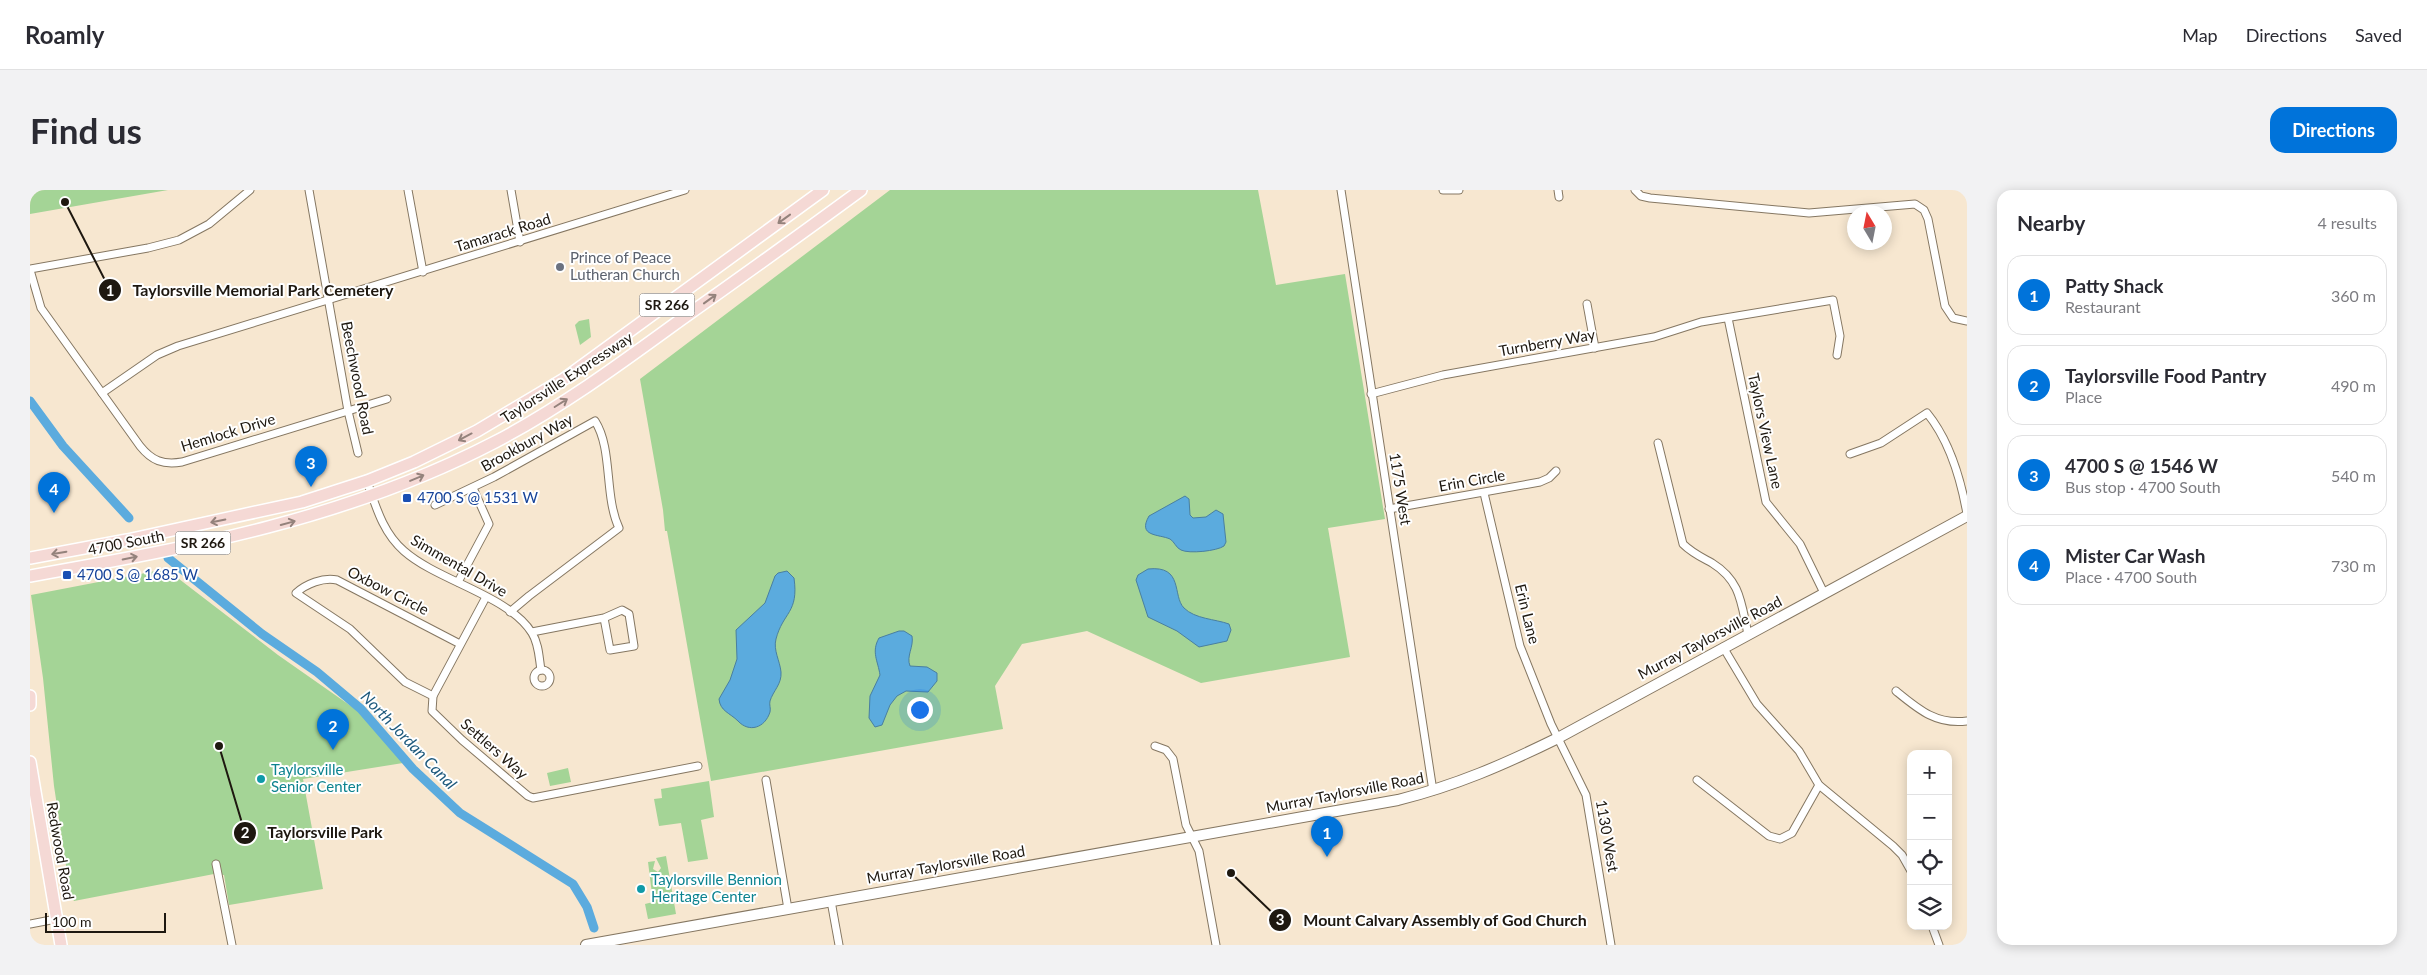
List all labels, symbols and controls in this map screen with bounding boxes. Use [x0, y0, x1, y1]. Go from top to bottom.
text: Roamly [25, 20, 104, 49]
text: Map [2182, 24, 2218, 46]
text: Directions [2246, 24, 2327, 46]
text: Saved [2355, 24, 2402, 46]
button: Directions [2270, 107, 2397, 153]
text: Find us [30, 109, 142, 151]
north arrow [1847, 205, 1892, 250]
street label: Tamarack Road [453, 209, 553, 255]
text: Nearby [2017, 210, 2085, 235]
text: 4 results [2317, 213, 2377, 232]
one-way arrow [777, 214, 791, 224]
place label: Prince of Peace Lutheran Church [570, 248, 680, 283]
marker: Prince of Peace Lutheran Church [554, 261, 566, 273]
text: Patty Shack [2065, 274, 2163, 297]
callout: Taylorsville Memorial Park Cemetery [98, 275, 404, 306]
text: Taylorsville Memorial Park Cemetery [133, 280, 394, 299]
text: 1 [106, 281, 114, 299]
text: 1 [2029, 286, 2039, 305]
text: 360 m [2331, 286, 2376, 305]
road number: SR 266 [640, 294, 694, 316]
one-way arrow [703, 294, 717, 304]
text: Restaurant [2065, 297, 2141, 316]
street label: Beechwood Road [338, 320, 378, 436]
street label: Turnberry Way [1497, 325, 1597, 359]
street label: Taylorsville Expressway [497, 328, 636, 427]
text: Taylorsville Food Pantry [2065, 364, 2267, 387]
street label: Taylors View Lane [1745, 371, 1787, 490]
text: 2 [2029, 376, 2039, 395]
text: 490 m [2331, 376, 2376, 395]
text: Place [2065, 387, 2102, 406]
one-way arrow [554, 398, 568, 408]
street label: Hemlock Drive [178, 409, 277, 455]
street label: Brookbury Way [477, 409, 576, 475]
one-way arrow [458, 433, 473, 442]
pin: 3 [295, 446, 327, 487]
street label: 1175 West [1386, 451, 1416, 527]
text: 4700 S @ 1546 W [2065, 454, 2218, 477]
street label: Erin Circle [1437, 465, 1507, 495]
text: 3 [2029, 466, 2039, 485]
text: 540 m [2331, 466, 2376, 485]
pin: 4 [38, 472, 70, 513]
one-way arrow [409, 472, 424, 482]
text: Bus stop · 4700 South [2065, 477, 2221, 496]
place label: 4700 S @ 1531 W [417, 488, 538, 506]
marker: 4700 S @ 1531 W [401, 492, 413, 504]
one-way arrow [211, 517, 227, 526]
one-way arrow [280, 518, 296, 528]
street label: 4700 South [86, 526, 165, 558]
street label: Simmental Drive [408, 530, 511, 600]
road number: SR 266 [176, 532, 230, 554]
text: Mister Car Wash [2065, 544, 2205, 567]
one-way arrow [51, 549, 67, 559]
one-way arrow [121, 553, 137, 562]
text: 4 [2029, 556, 2039, 575]
text: 730 m [2331, 556, 2376, 575]
street label: Oxbow Circle [345, 562, 432, 618]
place label: 4700 S @ 1685 W [77, 565, 198, 583]
text: Place · 4700 South [2065, 567, 2197, 586]
marker: 4700 S @ 1685 W [61, 569, 73, 581]
street label: Erin Lane [1512, 582, 1544, 646]
street label: Murray Taylorsville Road [1634, 592, 1785, 683]
water label: North Jordan Canal [358, 687, 461, 793]
your location [907, 697, 933, 723]
pin: 2 [317, 709, 349, 750]
street label: Settlers Way [457, 714, 532, 782]
map controls [1907, 750, 1952, 930]
button: + [1907, 750, 1952, 795]
place label: Taylorsville Senior Center [271, 760, 362, 795]
street label: Murray Taylorsville Road [1264, 768, 1425, 816]
marker: Taylorsville Senior Center [255, 773, 267, 785]
button: − [1907, 795, 1952, 840]
street label: 1130 West [1593, 798, 1623, 874]
street label: Redwood Road [43, 800, 78, 901]
pin: 1 [1311, 816, 1343, 857]
callout: Taylorsville Park [233, 817, 393, 848]
text: Taylorsville Park [267, 822, 383, 841]
text: 2 [241, 823, 250, 841]
button: locate [1907, 840, 1952, 885]
street label: Murray Taylorsville Road [865, 841, 1026, 887]
place label: Taylorsville Bennion Heritage Center [651, 870, 782, 905]
marker: Taylorsville Bennion Heritage Center [635, 883, 647, 895]
button: layers [1907, 885, 1952, 930]
callout: Mount Calvary Assembly of God Church [1268, 905, 1598, 936]
scale bar [45, 910, 166, 933]
text: 3 [1276, 910, 1284, 928]
text: Mount Calvary Assembly of God Church [1303, 910, 1587, 929]
text: 100 m [52, 913, 91, 930]

